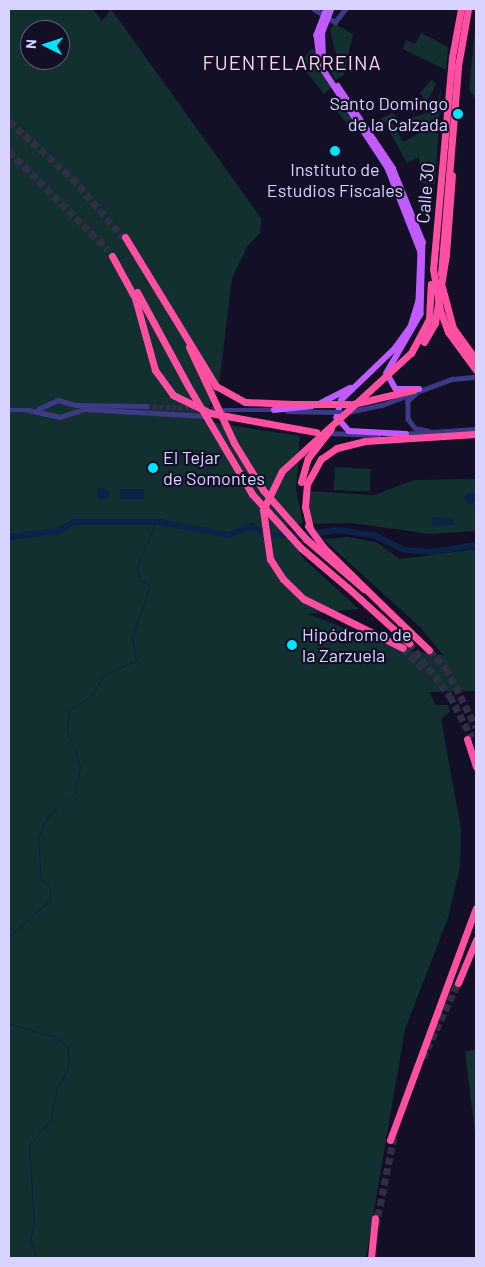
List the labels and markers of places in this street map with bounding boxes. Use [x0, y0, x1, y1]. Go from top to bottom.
place label: Santo Domingo de la Calzada [329, 93, 448, 136]
marker: Santo Domingo de la Calzada [452, 108, 464, 120]
marker: Instituto de Estudios Fiscales [329, 145, 341, 157]
place label: Instituto de Estudios Fiscales [267, 159, 403, 202]
place label: El Tejar de Somontes [163, 447, 265, 489]
marker: El Tejar de Somontes [147, 462, 159, 474]
place label: Hipódromo de la Zarzuela [302, 624, 412, 666]
marker: Hipódromo de la Zarzuela [286, 639, 298, 651]

